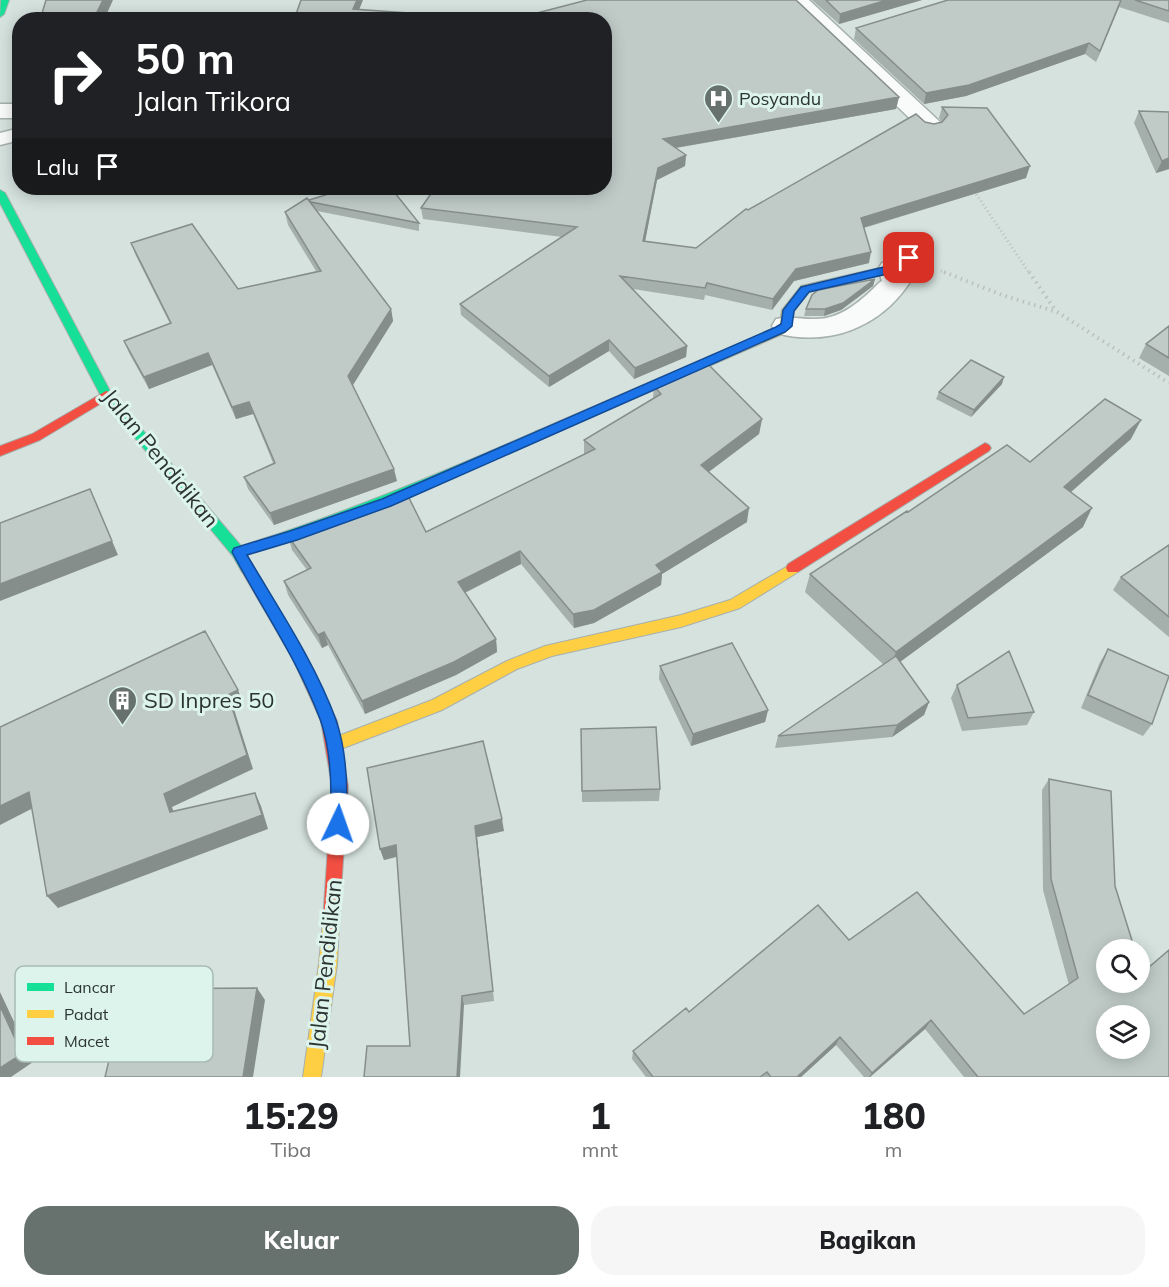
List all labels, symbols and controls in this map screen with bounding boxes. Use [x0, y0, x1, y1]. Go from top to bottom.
text: 50 m [135, 32, 235, 85]
icon: right [36, 36, 114, 114]
hospital icon: Posyandu [702, 82, 734, 124]
text: Jalan Trikora [135, 84, 291, 118]
place label: Posyandu [739, 87, 821, 110]
icon: arrive [91, 150, 124, 183]
text: Lalu [36, 153, 79, 181]
pin [883, 232, 934, 283]
icon: arrive [892, 241, 925, 274]
street label: Jalan Pendidikan [97, 383, 225, 533]
building icon: SD Inpres 50 [107, 684, 139, 726]
place label: SD Inpres 50 [144, 686, 275, 714]
position arrow [306, 792, 370, 856]
street label: Jalan Pendidikan [302, 878, 348, 1050]
map controls [1096, 939, 1150, 1059]
button: search [1096, 939, 1150, 993]
legend [15, 966, 213, 1062]
text: Lancar [64, 977, 115, 997]
text: Padat [64, 1004, 109, 1024]
button: layers [1096, 1005, 1150, 1059]
text: Macet [64, 1031, 110, 1051]
text: 15:29 [243, 1093, 339, 1138]
text: 1 [589, 1093, 611, 1138]
text: 180 [861, 1093, 926, 1138]
text: Tiba [270, 1137, 311, 1162]
text: mnt [582, 1137, 618, 1162]
text: m [885, 1137, 902, 1162]
button: Keluar [24, 1206, 579, 1275]
button: Bagikan [591, 1206, 1145, 1275]

